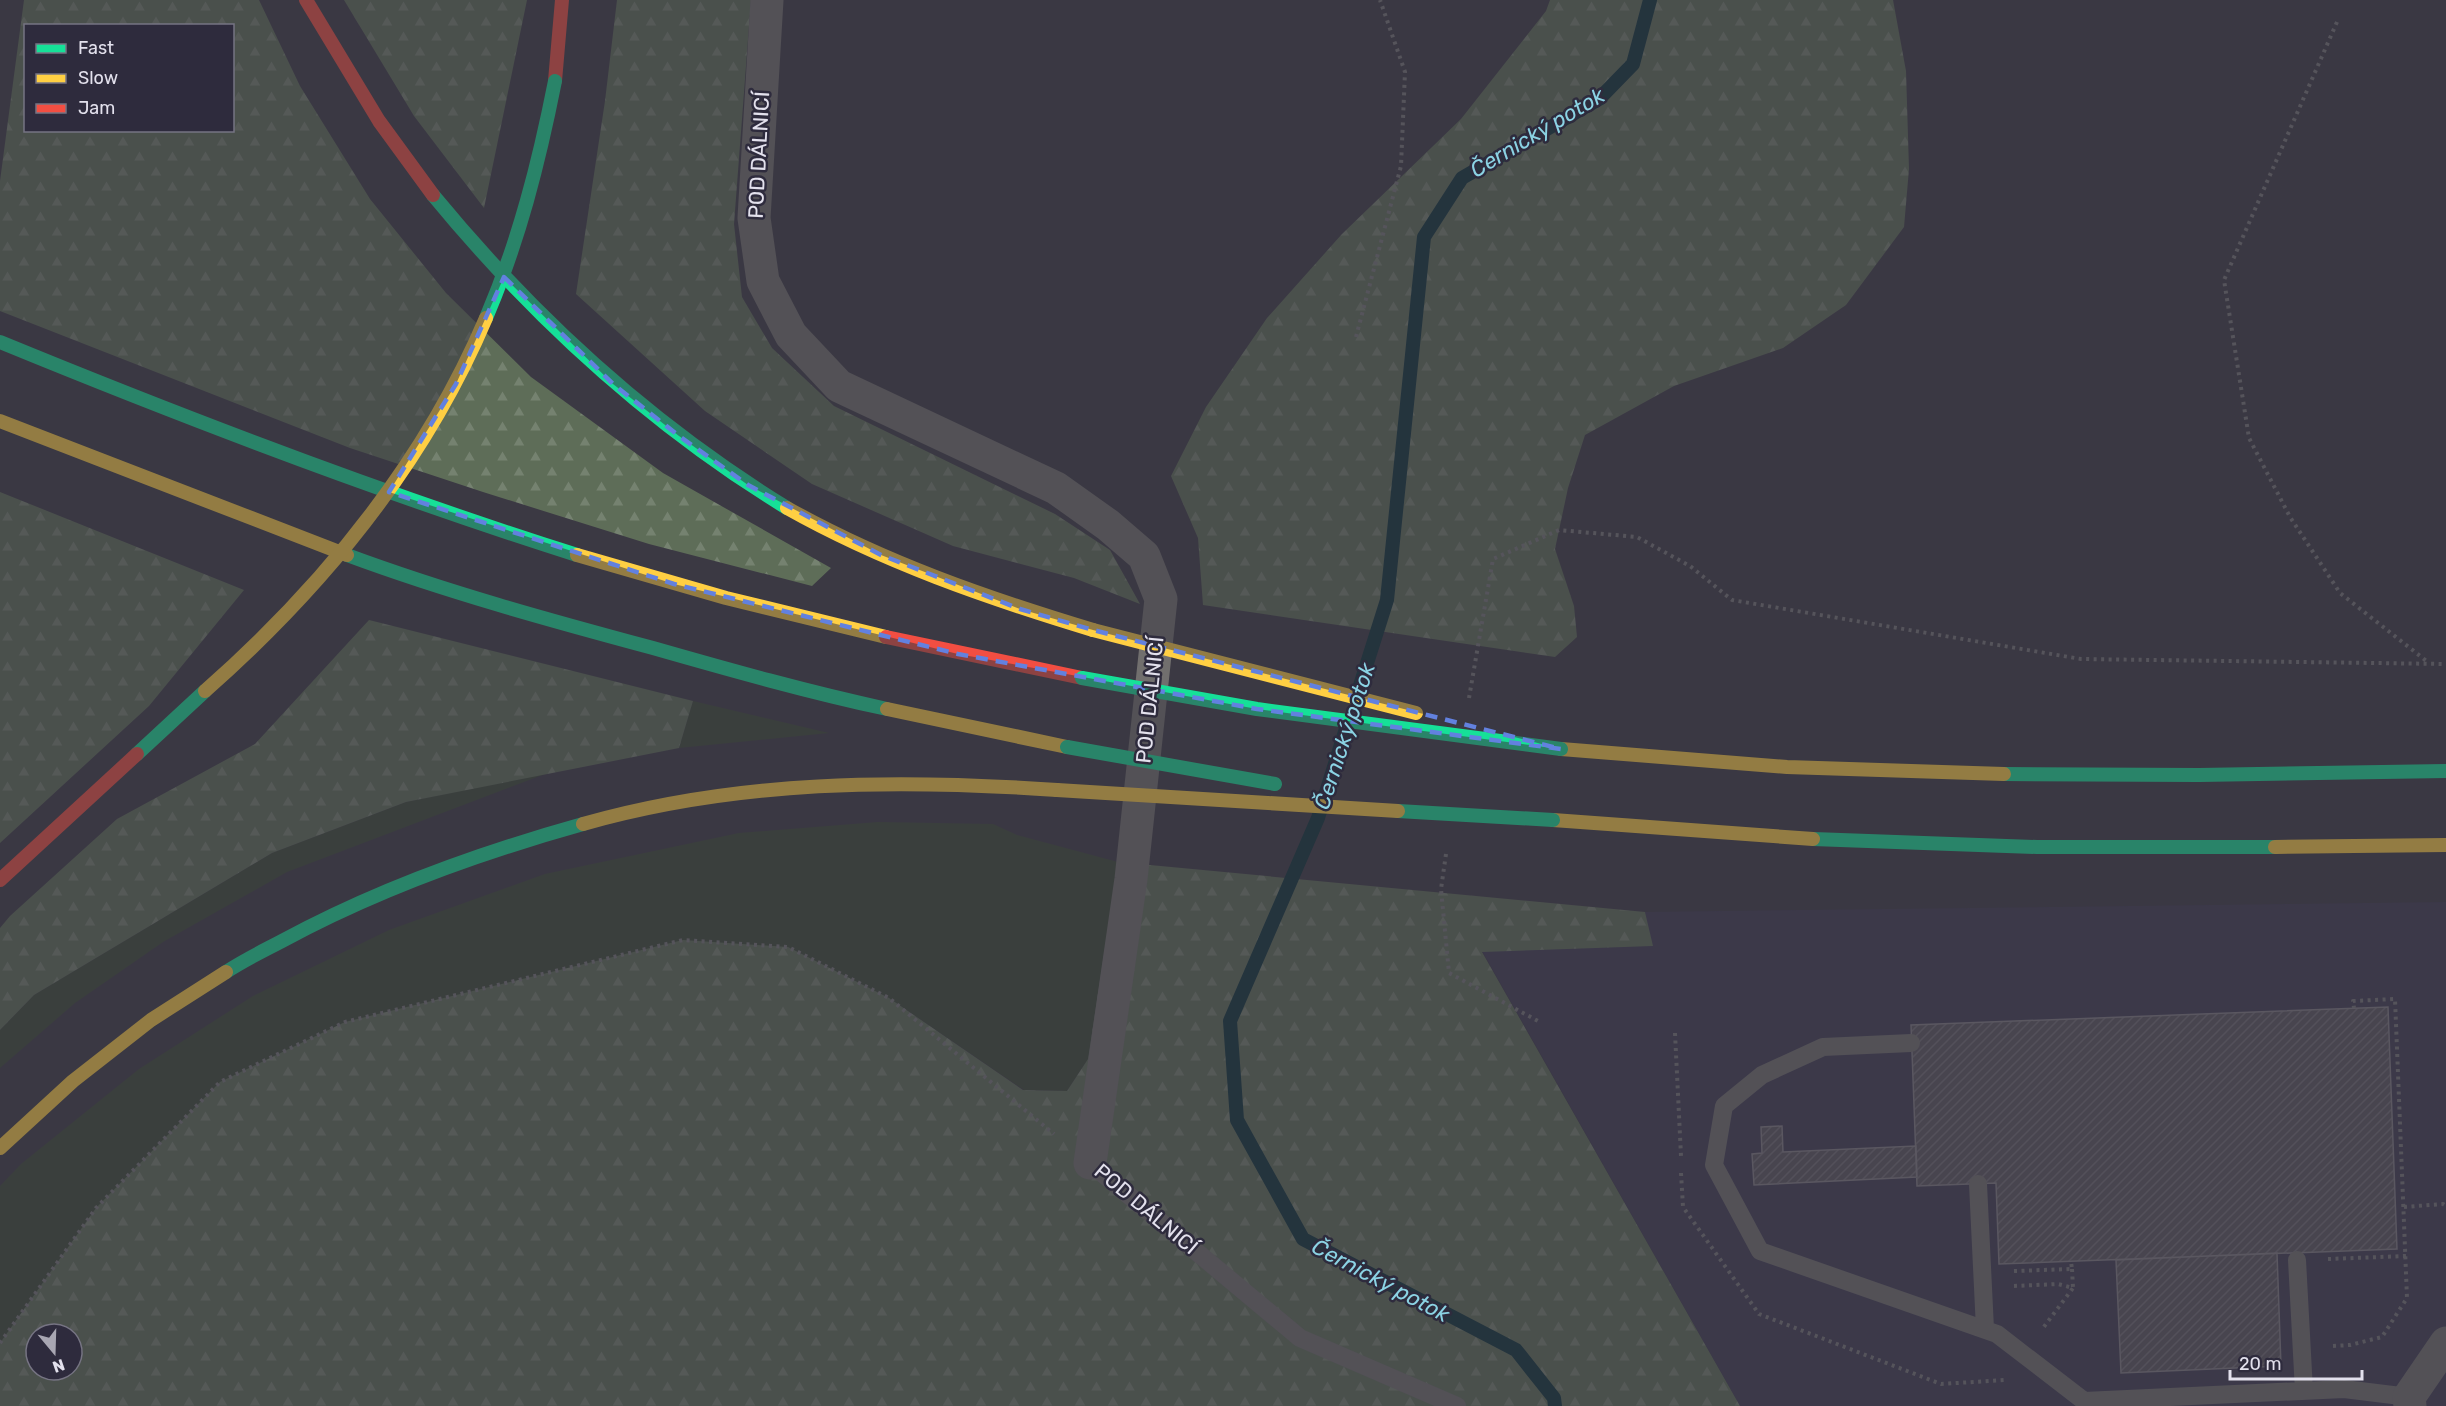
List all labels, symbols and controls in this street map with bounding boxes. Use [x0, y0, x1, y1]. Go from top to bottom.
legend [24, 24, 234, 132]
text: Fast [78, 37, 114, 59]
text: Slow [78, 67, 118, 89]
water label: Černický potok [1465, 81, 1610, 183]
street label: POD DÁLNICÍ [743, 89, 774, 219]
text: Jam [78, 97, 115, 119]
street label: POD DÁLNICÍ [1130, 634, 1169, 765]
water label: Černický potok [1308, 659, 1381, 813]
street label: POD DÁLNICÍ [1089, 1158, 1204, 1260]
water label: Černický potok [1307, 1233, 1455, 1328]
north arrow [24, 1322, 84, 1382]
scale bar [2230, 1343, 2362, 1381]
text: 20 m [2239, 1353, 2281, 1375]
text: N [50, 1355, 67, 1377]

